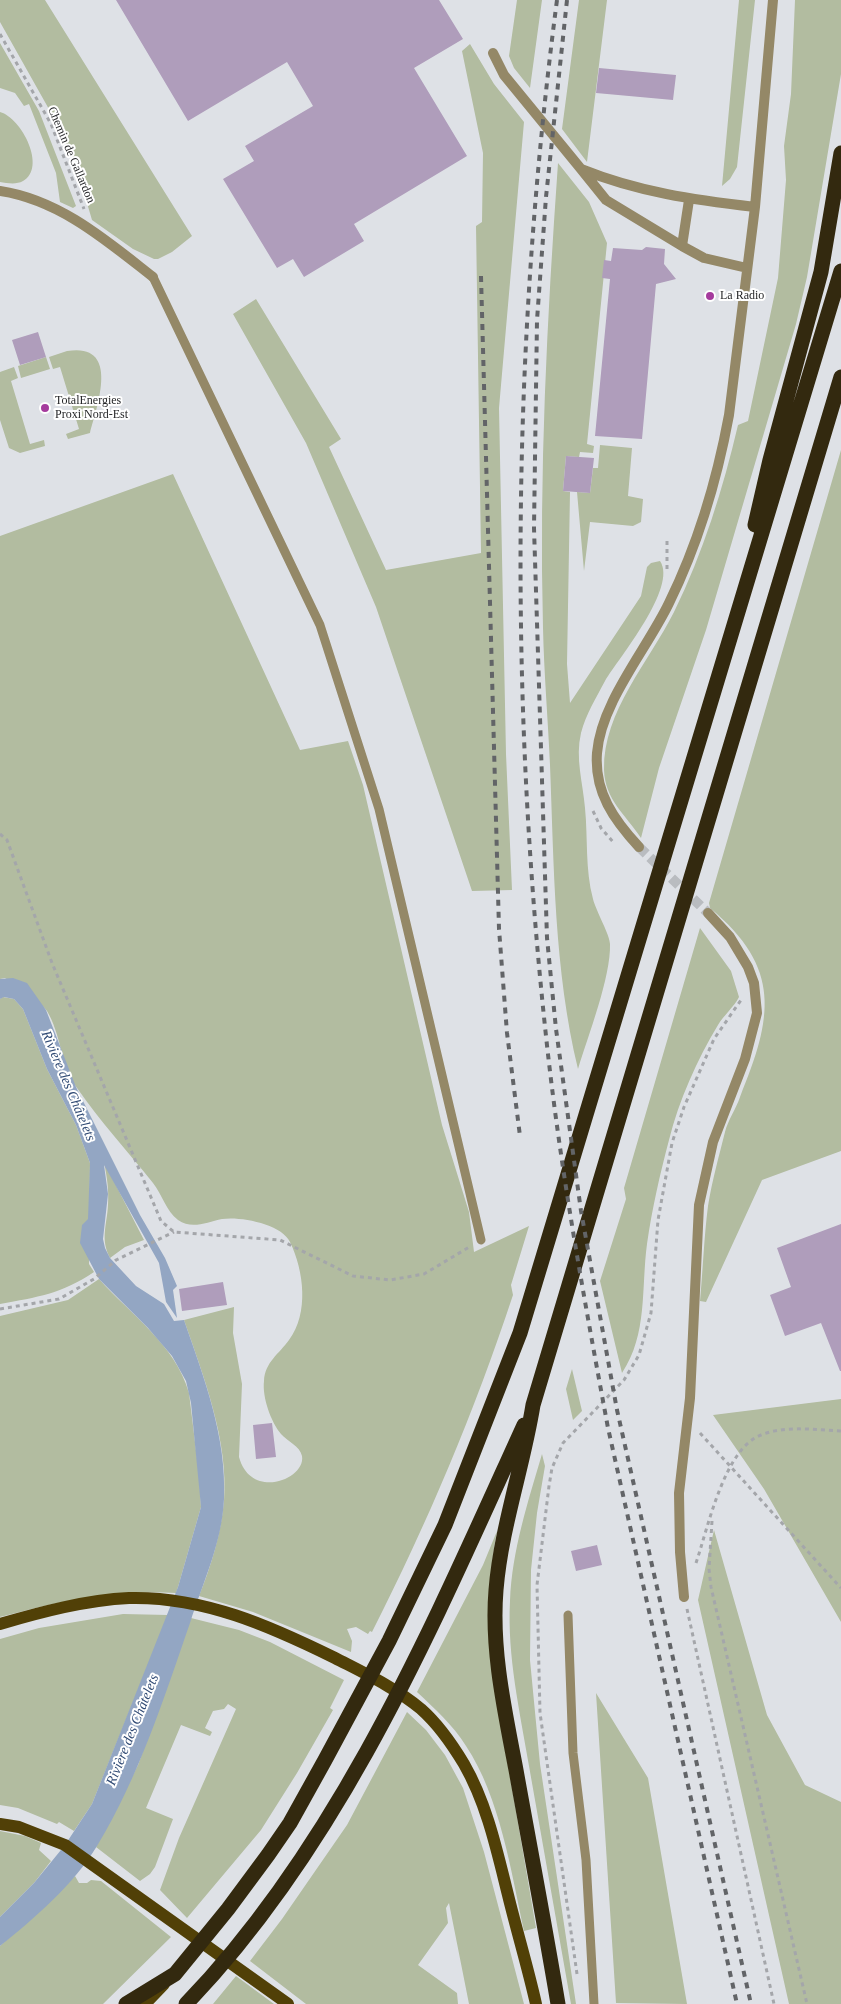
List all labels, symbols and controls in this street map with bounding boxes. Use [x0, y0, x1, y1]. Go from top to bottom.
street label: Chemin de Gallardon [44, 105, 98, 205]
place label: La Radio [720, 289, 764, 303]
marker: La Radio [704, 290, 716, 302]
place label: TotalEnergies Proxi Nord-Est [55, 394, 128, 422]
marker: TotalEnergies Proxi Nord-Est [39, 402, 51, 414]
water label: Rivière des Châtelets [37, 1028, 99, 1144]
water label: Rivière des Châtelets [103, 1672, 163, 1788]

